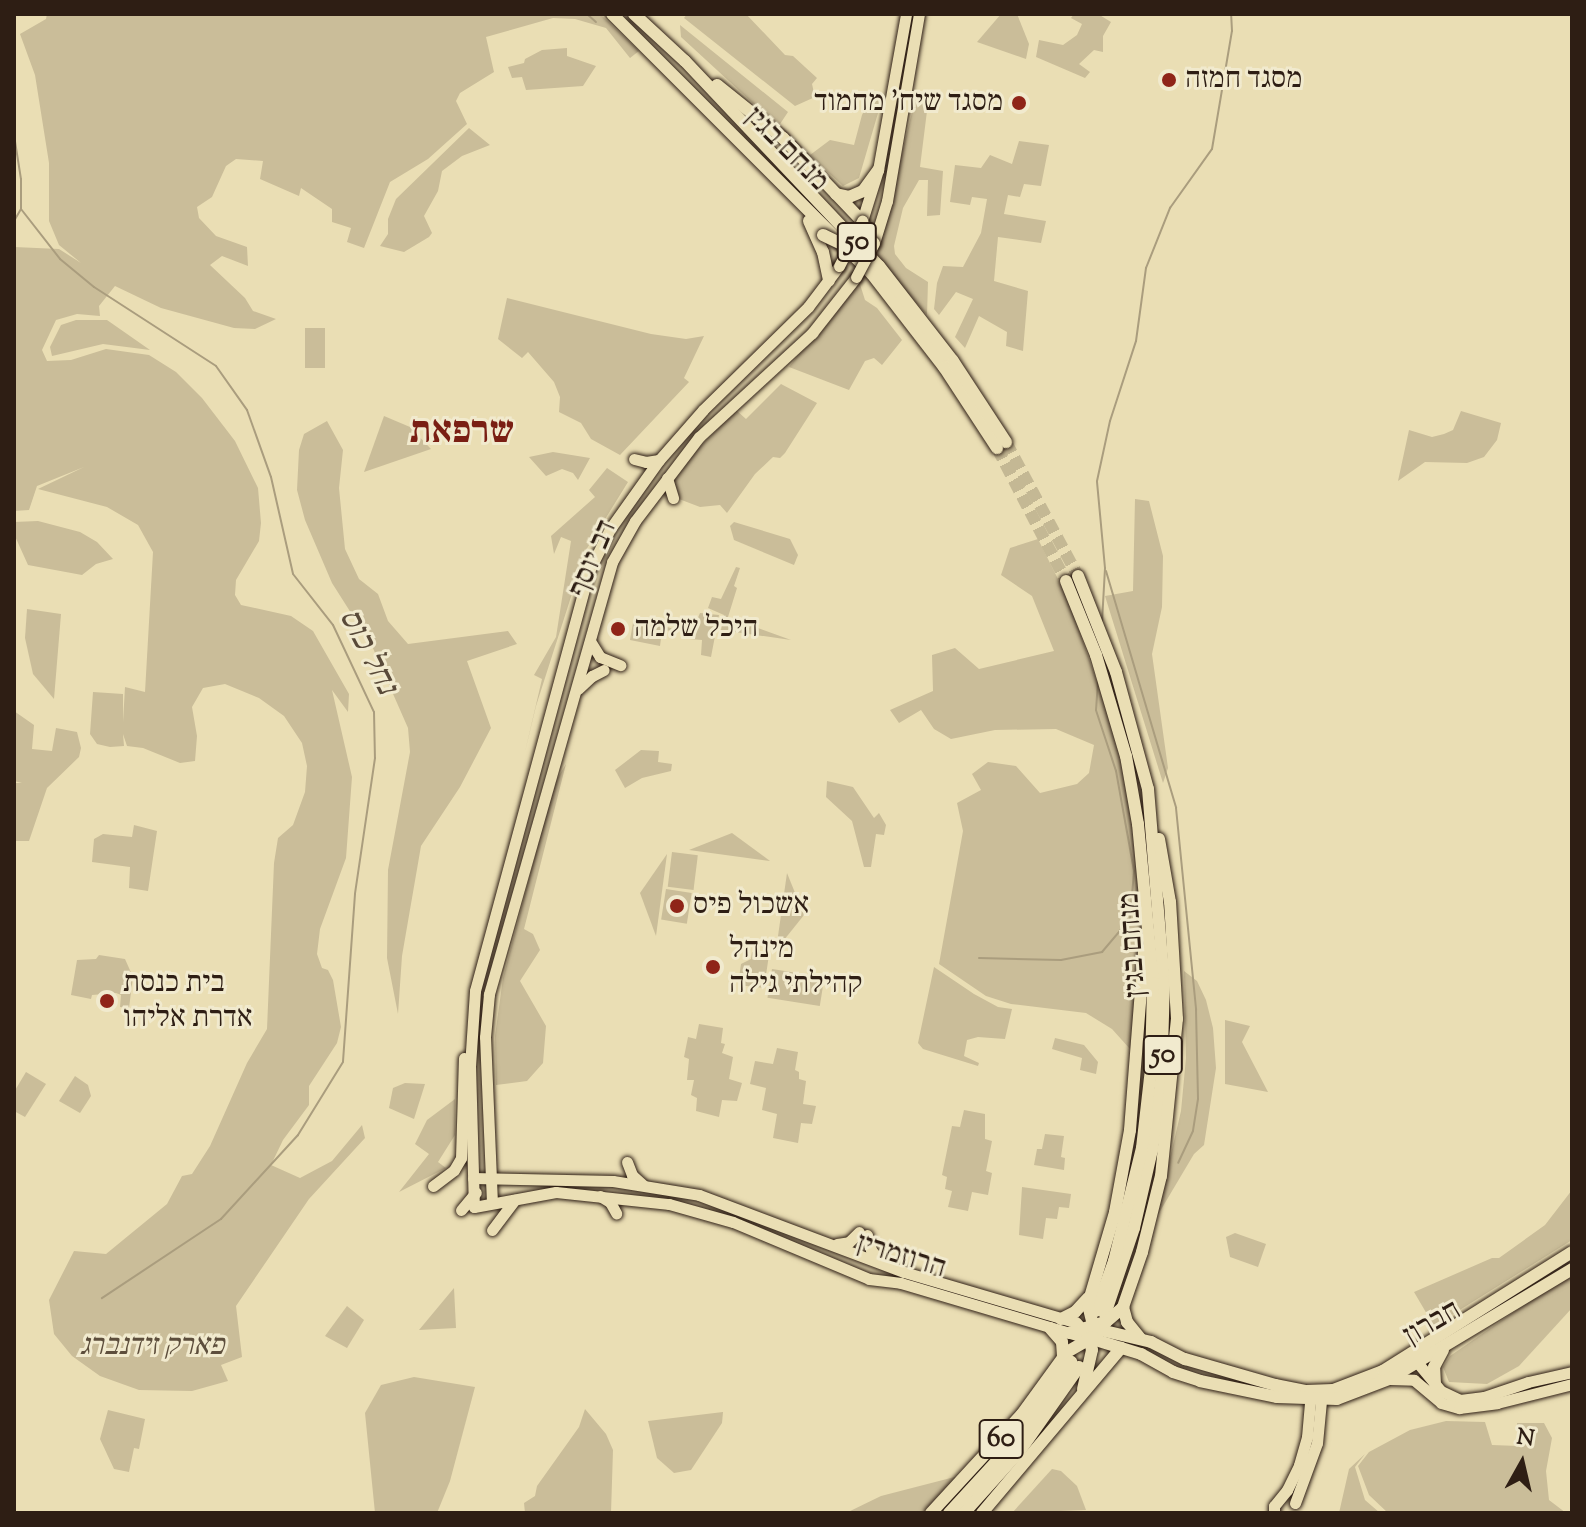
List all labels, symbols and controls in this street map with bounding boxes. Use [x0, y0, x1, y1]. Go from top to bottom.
place label: מסגד חמזה [1185, 62, 1302, 98]
marker: מסגד חמזה [1160, 71, 1178, 89]
place label: מסגד שיח' מחמוד [814, 85, 1003, 121]
marker: מסגד שיח' מחמוד [1010, 94, 1028, 112]
street label: מנחם בגין [736, 100, 836, 200]
road number: 50 [835, 218, 879, 266]
district label: שרפאת [410, 411, 514, 457]
street label: דב יוסף [562, 515, 626, 603]
water label: נחל כוס [329, 603, 405, 701]
place label: היכל שלמה [634, 611, 758, 647]
marker: היכל שלמה [609, 620, 627, 638]
place label: אשכול פיס [693, 888, 809, 924]
street label: מנחם בגין [1112, 892, 1156, 998]
marker: אשכול פיס [668, 897, 686, 915]
place label: מינהל קהילתי גילה [729, 932, 863, 1002]
marker: מינהל קהילתי גילה [704, 958, 722, 976]
place label: בית כנסת אדרת אליהו [123, 966, 253, 1036]
marker: בית כנסת אדרת אליהו [98, 992, 116, 1010]
road number: 50 [1141, 1031, 1185, 1079]
street label: הרוזמרין [852, 1226, 950, 1288]
street label: חברון [1398, 1293, 1468, 1355]
park label: פארק זידנברג [80, 1329, 224, 1365]
road number: 60 [977, 1415, 1025, 1463]
text: N [1514, 1422, 1536, 1456]
north arrow [1482, 1423, 1562, 1503]

